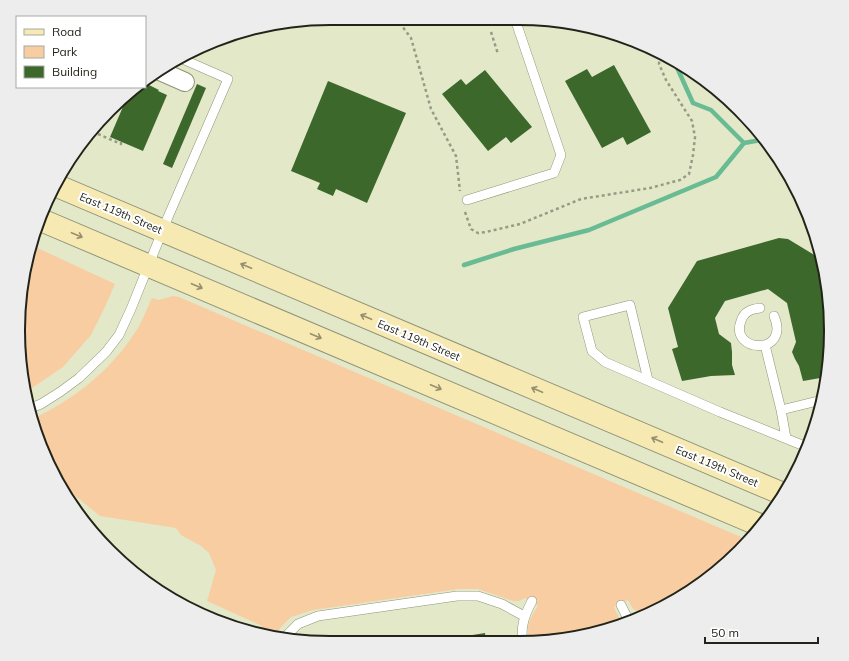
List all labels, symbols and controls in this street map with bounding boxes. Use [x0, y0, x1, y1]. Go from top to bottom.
legend [16, 16, 146, 88]
text: Road [52, 24, 81, 39]
text: Park [52, 44, 78, 59]
text: Building [52, 64, 97, 79]
street label: East 119th Street [78, 189, 165, 237]
one-way arrow [71, 232, 83, 239]
one-way arrow [241, 262, 253, 269]
one-way arrow [190, 282, 202, 290]
one-way arrow [361, 313, 373, 320]
street label: East 119th Street [376, 316, 463, 364]
one-way arrow [310, 333, 322, 341]
one-way arrow [430, 384, 442, 392]
one-way arrow [532, 385, 544, 393]
one-way arrow [651, 436, 663, 444]
street label: East 119th Street [674, 442, 761, 490]
scale bar [705, 619, 818, 645]
text: 50 m [711, 625, 739, 640]

